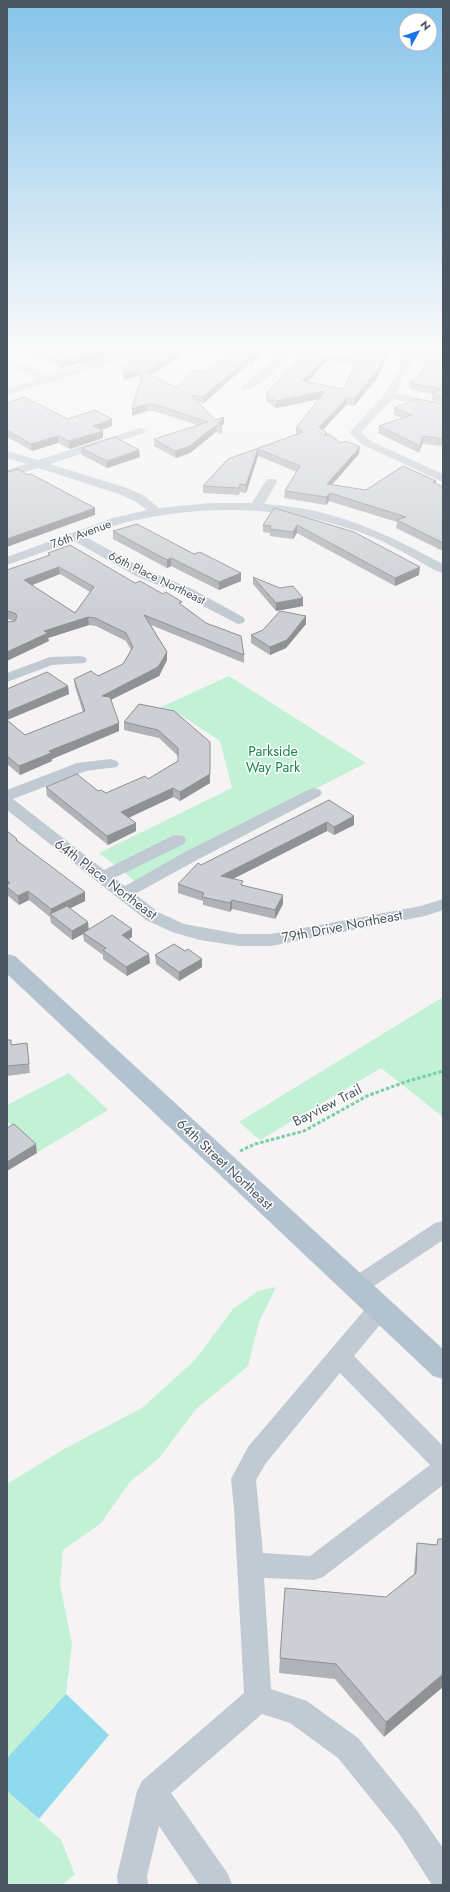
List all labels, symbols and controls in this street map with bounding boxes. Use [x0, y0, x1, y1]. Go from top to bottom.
north arrow [398, 12, 438, 52]
text: N [417, 17, 435, 34]
street label: 76th Avenue [48, 515, 114, 553]
street label: 66th Place Northeast [105, 547, 209, 609]
park label: Parkside Way Park [246, 741, 301, 777]
street label: 64th Place Northeast [51, 834, 162, 925]
street label: 79th Drive Northeast [280, 904, 405, 948]
street label: Bayview Trail [289, 1079, 365, 1131]
street label: 64th Street Northeast [172, 1114, 278, 1215]

